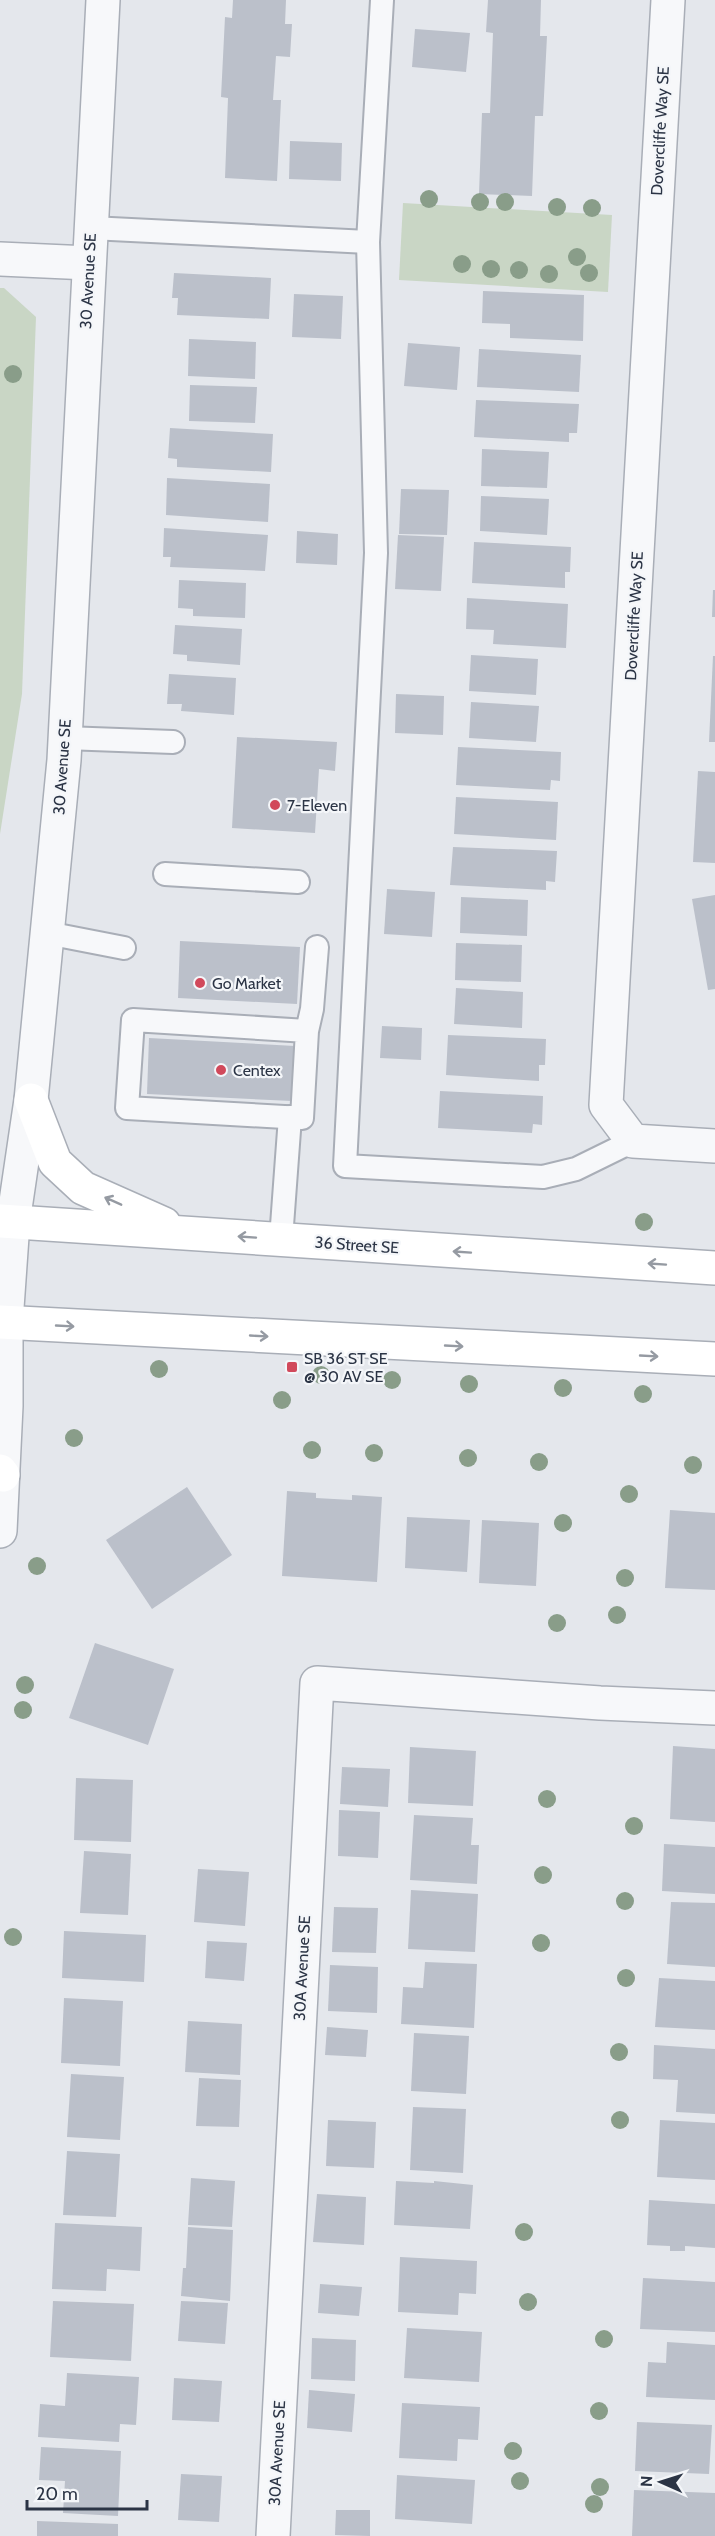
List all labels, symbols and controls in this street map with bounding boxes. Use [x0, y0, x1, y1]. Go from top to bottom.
street label: Dovercliffe Way SE [647, 66, 673, 196]
street label: 30 Avenue SE [76, 232, 100, 329]
street label: Dovercliffe Way SE [621, 551, 647, 681]
street label: 30 Avenue SE [49, 718, 75, 816]
place label: 7-Eleven [287, 796, 347, 815]
marker: 7-Eleven [268, 798, 282, 812]
place label: Go Market [212, 974, 282, 993]
marker: Go Market [193, 976, 207, 990]
place label: Centex [233, 1061, 281, 1080]
marker: Centex [214, 1063, 228, 1077]
one-way arrow [104, 1194, 122, 1206]
one-way arrow [237, 1232, 257, 1243]
street label: 36 Street SE [314, 1233, 400, 1257]
one-way arrow [453, 1246, 473, 1257]
one-way arrow [647, 1258, 667, 1269]
one-way arrow [54, 1320, 74, 1331]
one-way arrow [249, 1330, 269, 1341]
one-way arrow [444, 1340, 464, 1351]
place label: SB 36 ST SE @ 30 AV SE [304, 1349, 388, 1386]
one-way arrow [638, 1350, 658, 1361]
marker: SB 36 ST SE @ 30 AV SE [285, 1360, 299, 1374]
street label: 30A Avenue SE [290, 1915, 314, 2021]
street label: 30A Avenue SE [265, 2400, 289, 2506]
north arrow [631, 2452, 691, 2512]
scale bar [27, 2473, 147, 2511]
text: N [637, 2475, 656, 2487]
text: 20 m [36, 2483, 78, 2505]

